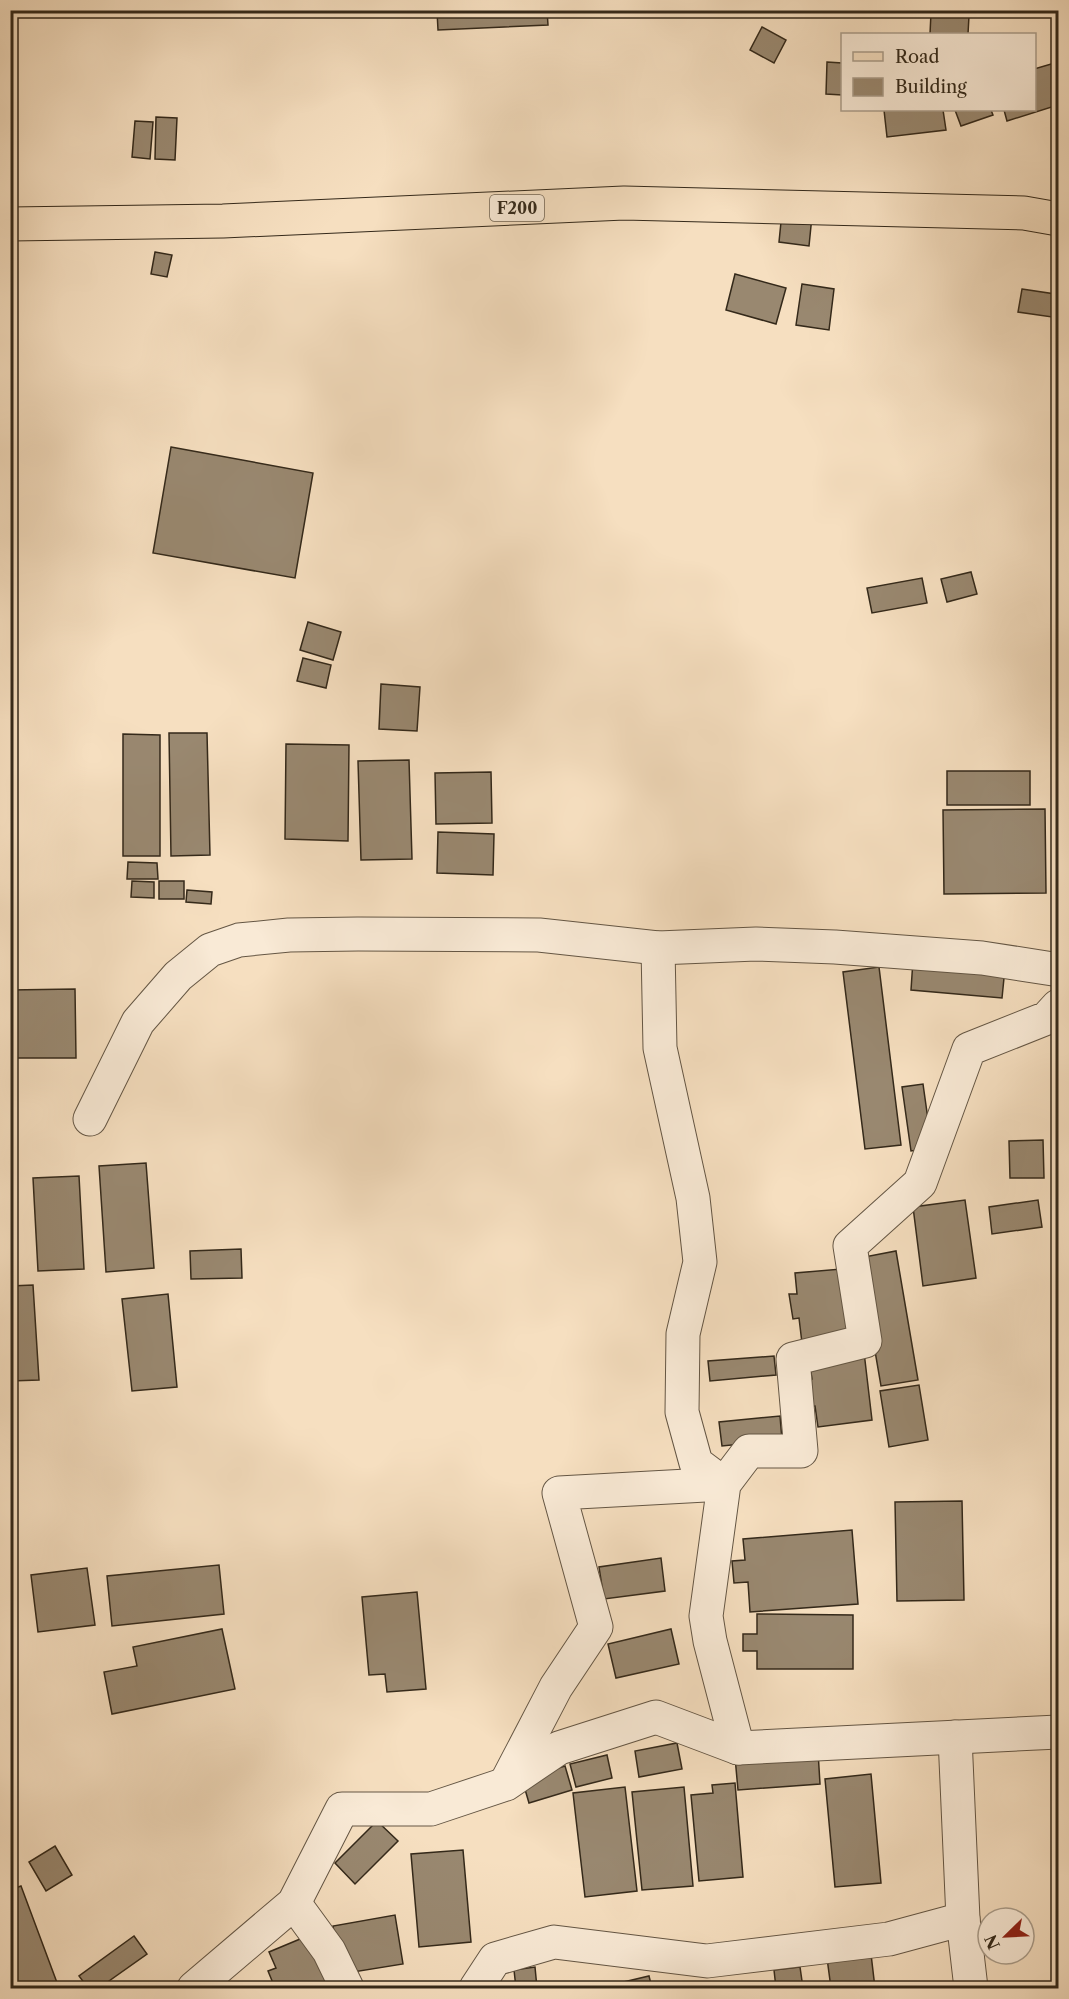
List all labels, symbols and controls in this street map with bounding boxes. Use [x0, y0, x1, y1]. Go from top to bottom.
legend [841, 33, 1036, 111]
text: Road [895, 46, 940, 68]
text: Building [895, 76, 967, 98]
road number: F200 [490, 195, 544, 221]
north arrow [976, 1906, 1036, 1966]
text: N [980, 1932, 1004, 1953]

